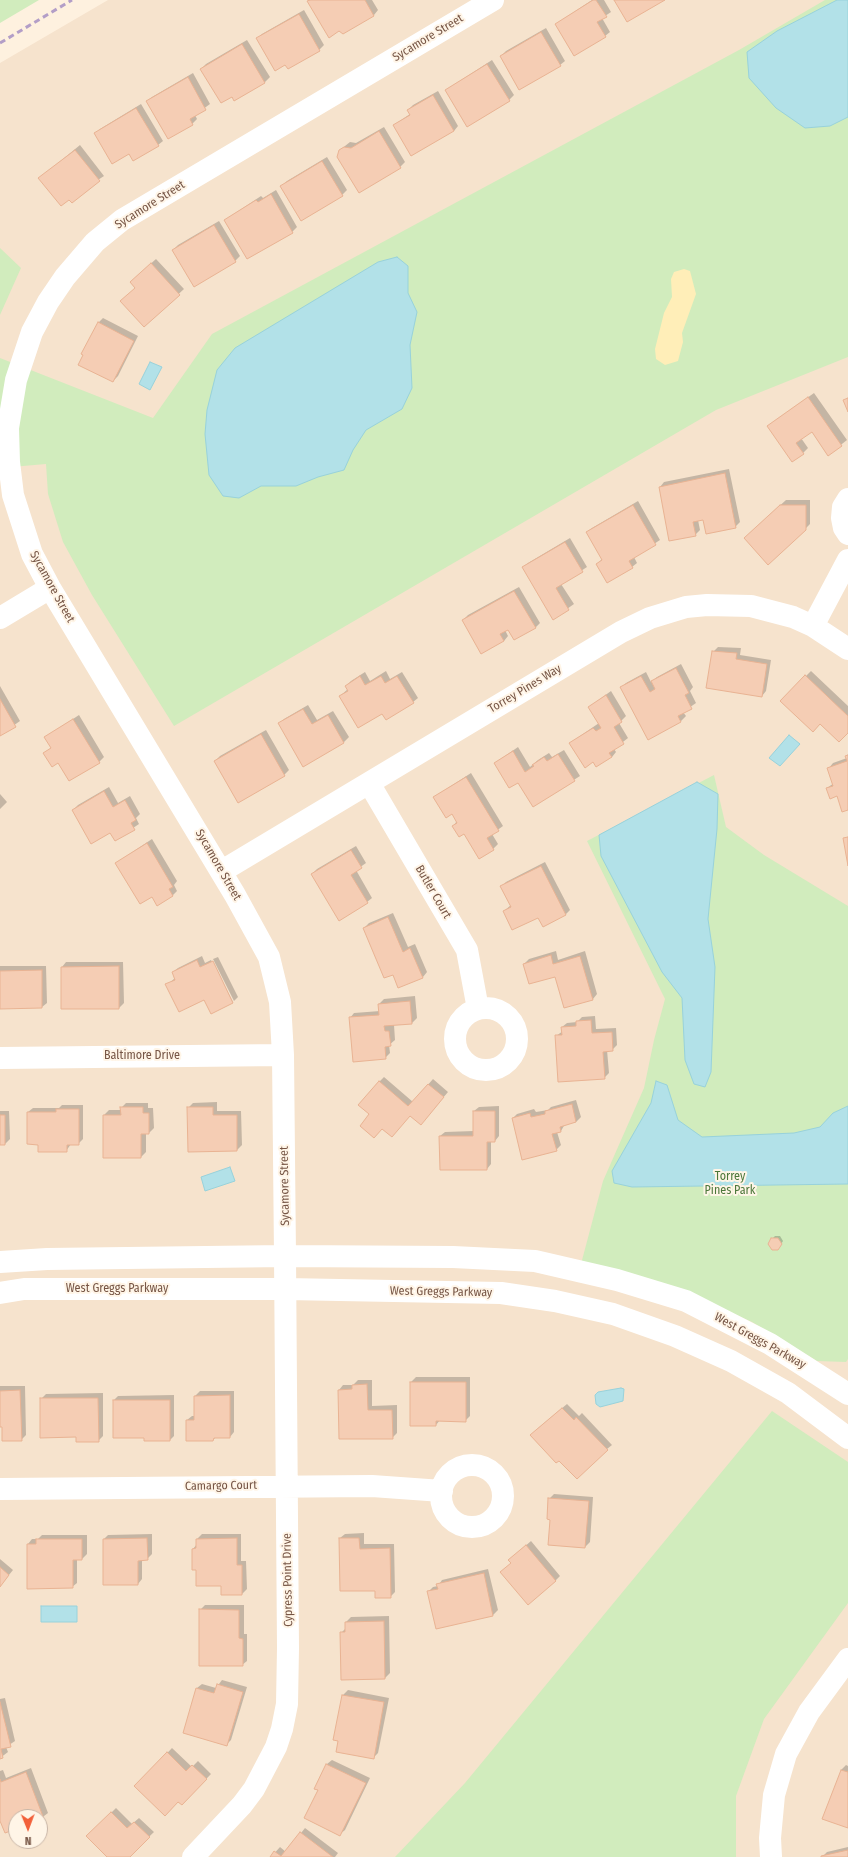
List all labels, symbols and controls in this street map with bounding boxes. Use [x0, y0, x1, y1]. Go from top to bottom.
street label: Sycamore Street [390, 11, 466, 65]
street label: Sycamore Street [112, 178, 188, 232]
street label: Sycamore Street [26, 549, 78, 625]
street label: Torrey Pines Way [486, 662, 564, 716]
street label: Sycamore Street [192, 827, 244, 903]
street label: Butler Court [412, 863, 454, 921]
street label: Baltimore Drive [104, 1049, 180, 1063]
street label: Sycamore Street [277, 1146, 293, 1226]
park label: Torrey Pines Park [705, 1170, 755, 1198]
street label: West Greggs Parkway [66, 1282, 168, 1296]
street label: West Greggs Parkway [390, 1284, 492, 1300]
street label: West Greggs Parkway [712, 1310, 808, 1372]
street label: Camargo Court [185, 1478, 257, 1494]
street label: Cypress Point Drive [280, 1533, 296, 1627]
north arrow [8, 1809, 48, 1849]
text: N [25, 1834, 32, 1847]

